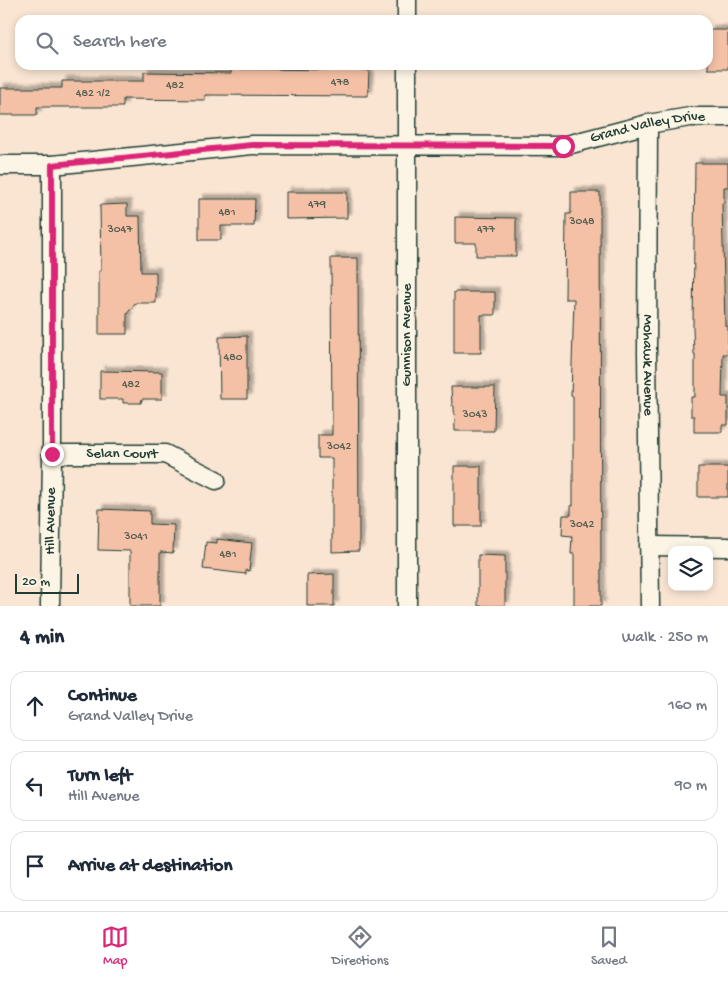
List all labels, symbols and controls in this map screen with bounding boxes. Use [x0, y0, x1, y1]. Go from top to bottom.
search box [15, 15, 713, 70]
icon: search [33, 29, 61, 57]
text: Search here [73, 31, 167, 54]
house number: 478 [331, 76, 350, 90]
house number: 482 [166, 79, 184, 93]
house number: 482 1/2 [76, 87, 110, 101]
street label: Grand Valley Drive [588, 108, 706, 148]
route start [552, 135, 575, 158]
house number: 479 [308, 198, 326, 212]
house number: 481 [218, 206, 236, 220]
house number: 3048 [568, 215, 595, 229]
house number: 3047 [107, 223, 133, 237]
house number: 477 [477, 223, 496, 237]
street label: Gunnison Avenue [398, 283, 416, 387]
street label: Mohawk Avenue [638, 314, 657, 416]
house number: 480 [223, 351, 243, 365]
house number: 482 [122, 378, 140, 392]
house number: 3043 [462, 408, 487, 422]
house number: 3042 [326, 440, 351, 454]
route end [41, 443, 64, 466]
street label: Selan Court [86, 445, 160, 463]
street label: Hill Avenue [42, 487, 61, 555]
house number: 3042 [569, 518, 594, 532]
house number: 3041 [123, 530, 148, 544]
map controls [668, 546, 713, 591]
button: layers [668, 546, 713, 591]
house number: 481 [219, 548, 237, 562]
scale bar [15, 571, 79, 594]
text: 20 m [22, 574, 50, 591]
text: 4 min [20, 626, 64, 651]
text: Walk · 250 m [622, 629, 708, 648]
text: Continue [68, 685, 137, 708]
icon: ahead [21, 692, 49, 720]
text: 160 m [668, 697, 707, 716]
text: Grand Valley Drive [68, 708, 193, 727]
text: Turn left [68, 765, 132, 788]
icon: left [21, 772, 49, 800]
text: 90 m [675, 777, 707, 796]
text: Hill Avenue [68, 788, 140, 807]
icon: arrive [21, 852, 49, 880]
text: Arrive at destination [68, 855, 232, 878]
tab: Map [101, 923, 129, 970]
tab: Directions [332, 923, 389, 970]
tab: Saved [591, 923, 627, 970]

